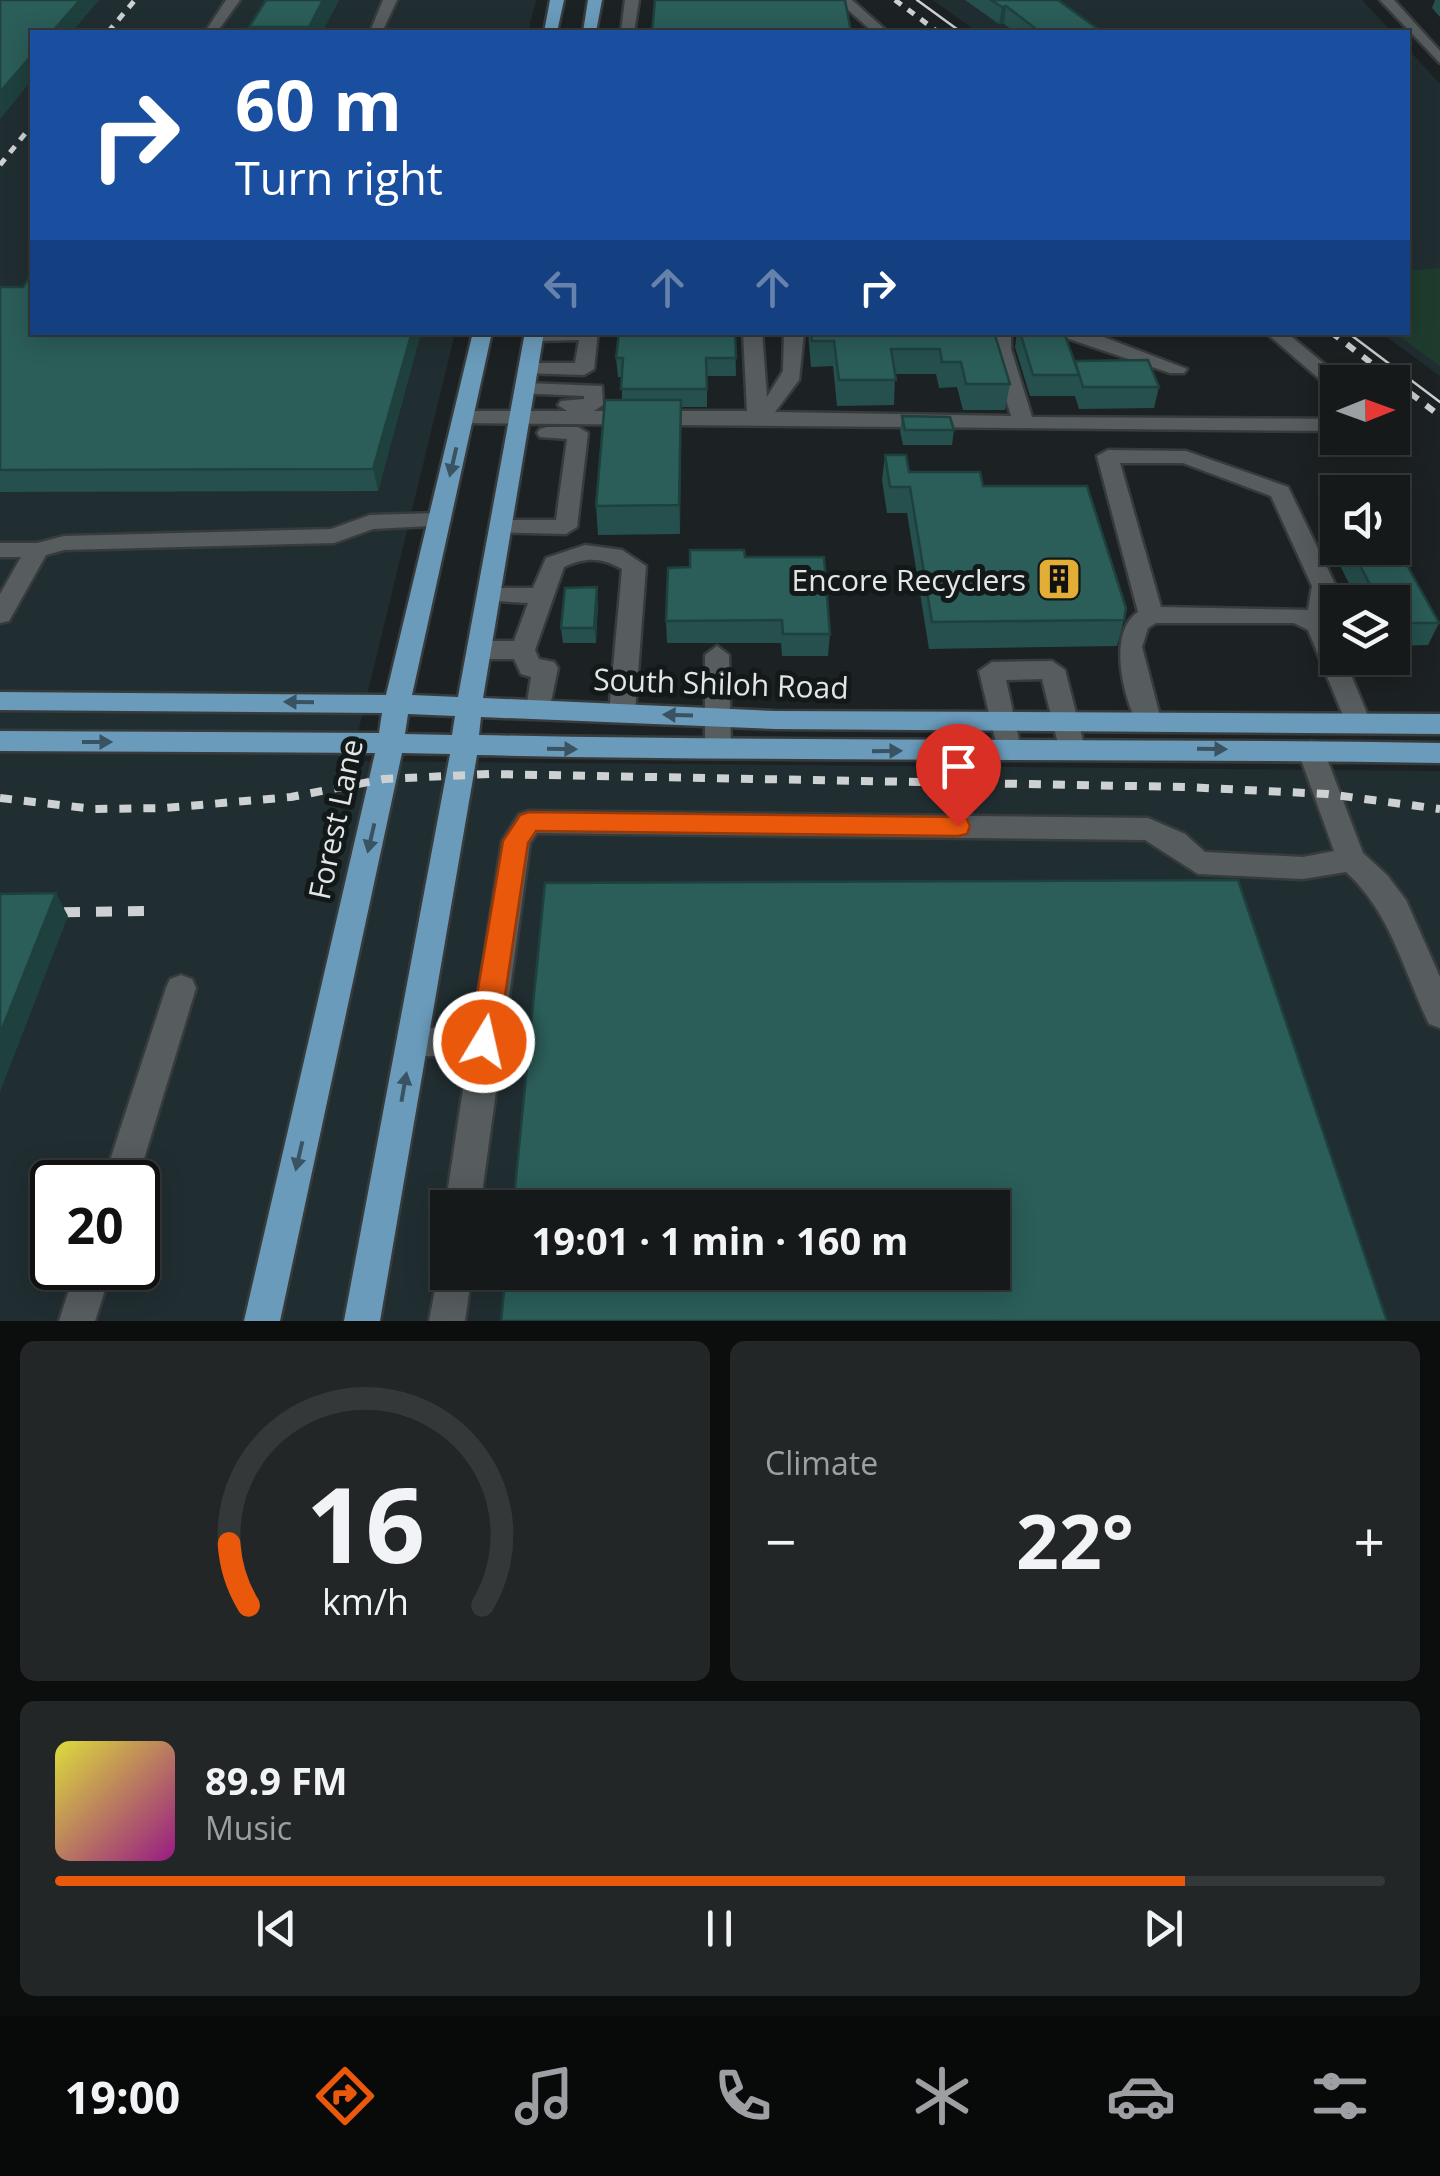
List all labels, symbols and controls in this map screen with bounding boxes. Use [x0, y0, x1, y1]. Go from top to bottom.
text: 60 m [235, 56, 402, 152]
icon: right [70, 70, 200, 200]
text: Turn right [235, 147, 443, 208]
icon: left [535, 260, 590, 315]
icon: ahead [640, 260, 695, 315]
icon: ahead [745, 260, 800, 315]
icon: right [850, 260, 905, 315]
north arrow [1320, 365, 1410, 455]
map controls [1320, 365, 1410, 675]
one-way arrow [445, 447, 460, 478]
button: sound [1320, 475, 1410, 565]
building icon: Encore Recyclers [1036, 556, 1082, 602]
place label: Encore Recyclers [792, 559, 1026, 600]
button: layers [1320, 585, 1410, 675]
street label: South Shiloh Road [593, 658, 849, 708]
one-way arrow [283, 694, 315, 710]
one-way arrow [661, 707, 693, 723]
pin [916, 724, 1001, 827]
one-way arrow [82, 734, 114, 750]
street label: Forest Lane [298, 735, 372, 903]
icon: arrive [931, 739, 986, 794]
one-way arrow [546, 741, 578, 757]
one-way arrow [1196, 741, 1228, 757]
one-way arrow [871, 742, 903, 758]
one-way arrow [362, 823, 378, 854]
position arrow [432, 990, 536, 1094]
one-way arrow [397, 1071, 412, 1103]
one-way arrow [291, 1140, 306, 1171]
speed limit sign: 20 [30, 1160, 160, 1290]
text: 19:01 · 1 min · 160 m [532, 1214, 908, 1266]
text: Climate [765, 1441, 878, 1484]
text: 16 [306, 1452, 424, 1593]
text: 22° [1016, 1489, 1134, 1591]
text: − [765, 1503, 796, 1578]
text: + [1354, 1503, 1385, 1578]
text: km/h [322, 1577, 408, 1625]
text: 89.9 FM [205, 1754, 348, 1806]
text: Music [205, 1806, 292, 1849]
icon: previous [249, 1901, 304, 1956]
icon: pause [692, 1901, 747, 1956]
icon: next [1136, 1901, 1191, 1956]
icon: directions [310, 2061, 380, 2131]
icon: music [509, 2061, 579, 2131]
icon: phone [708, 2061, 778, 2131]
icon: climate [907, 2061, 977, 2131]
icon: car [1106, 2061, 1176, 2131]
icon: filters [1305, 2061, 1375, 2131]
text: 19:00 [65, 2066, 180, 2127]

